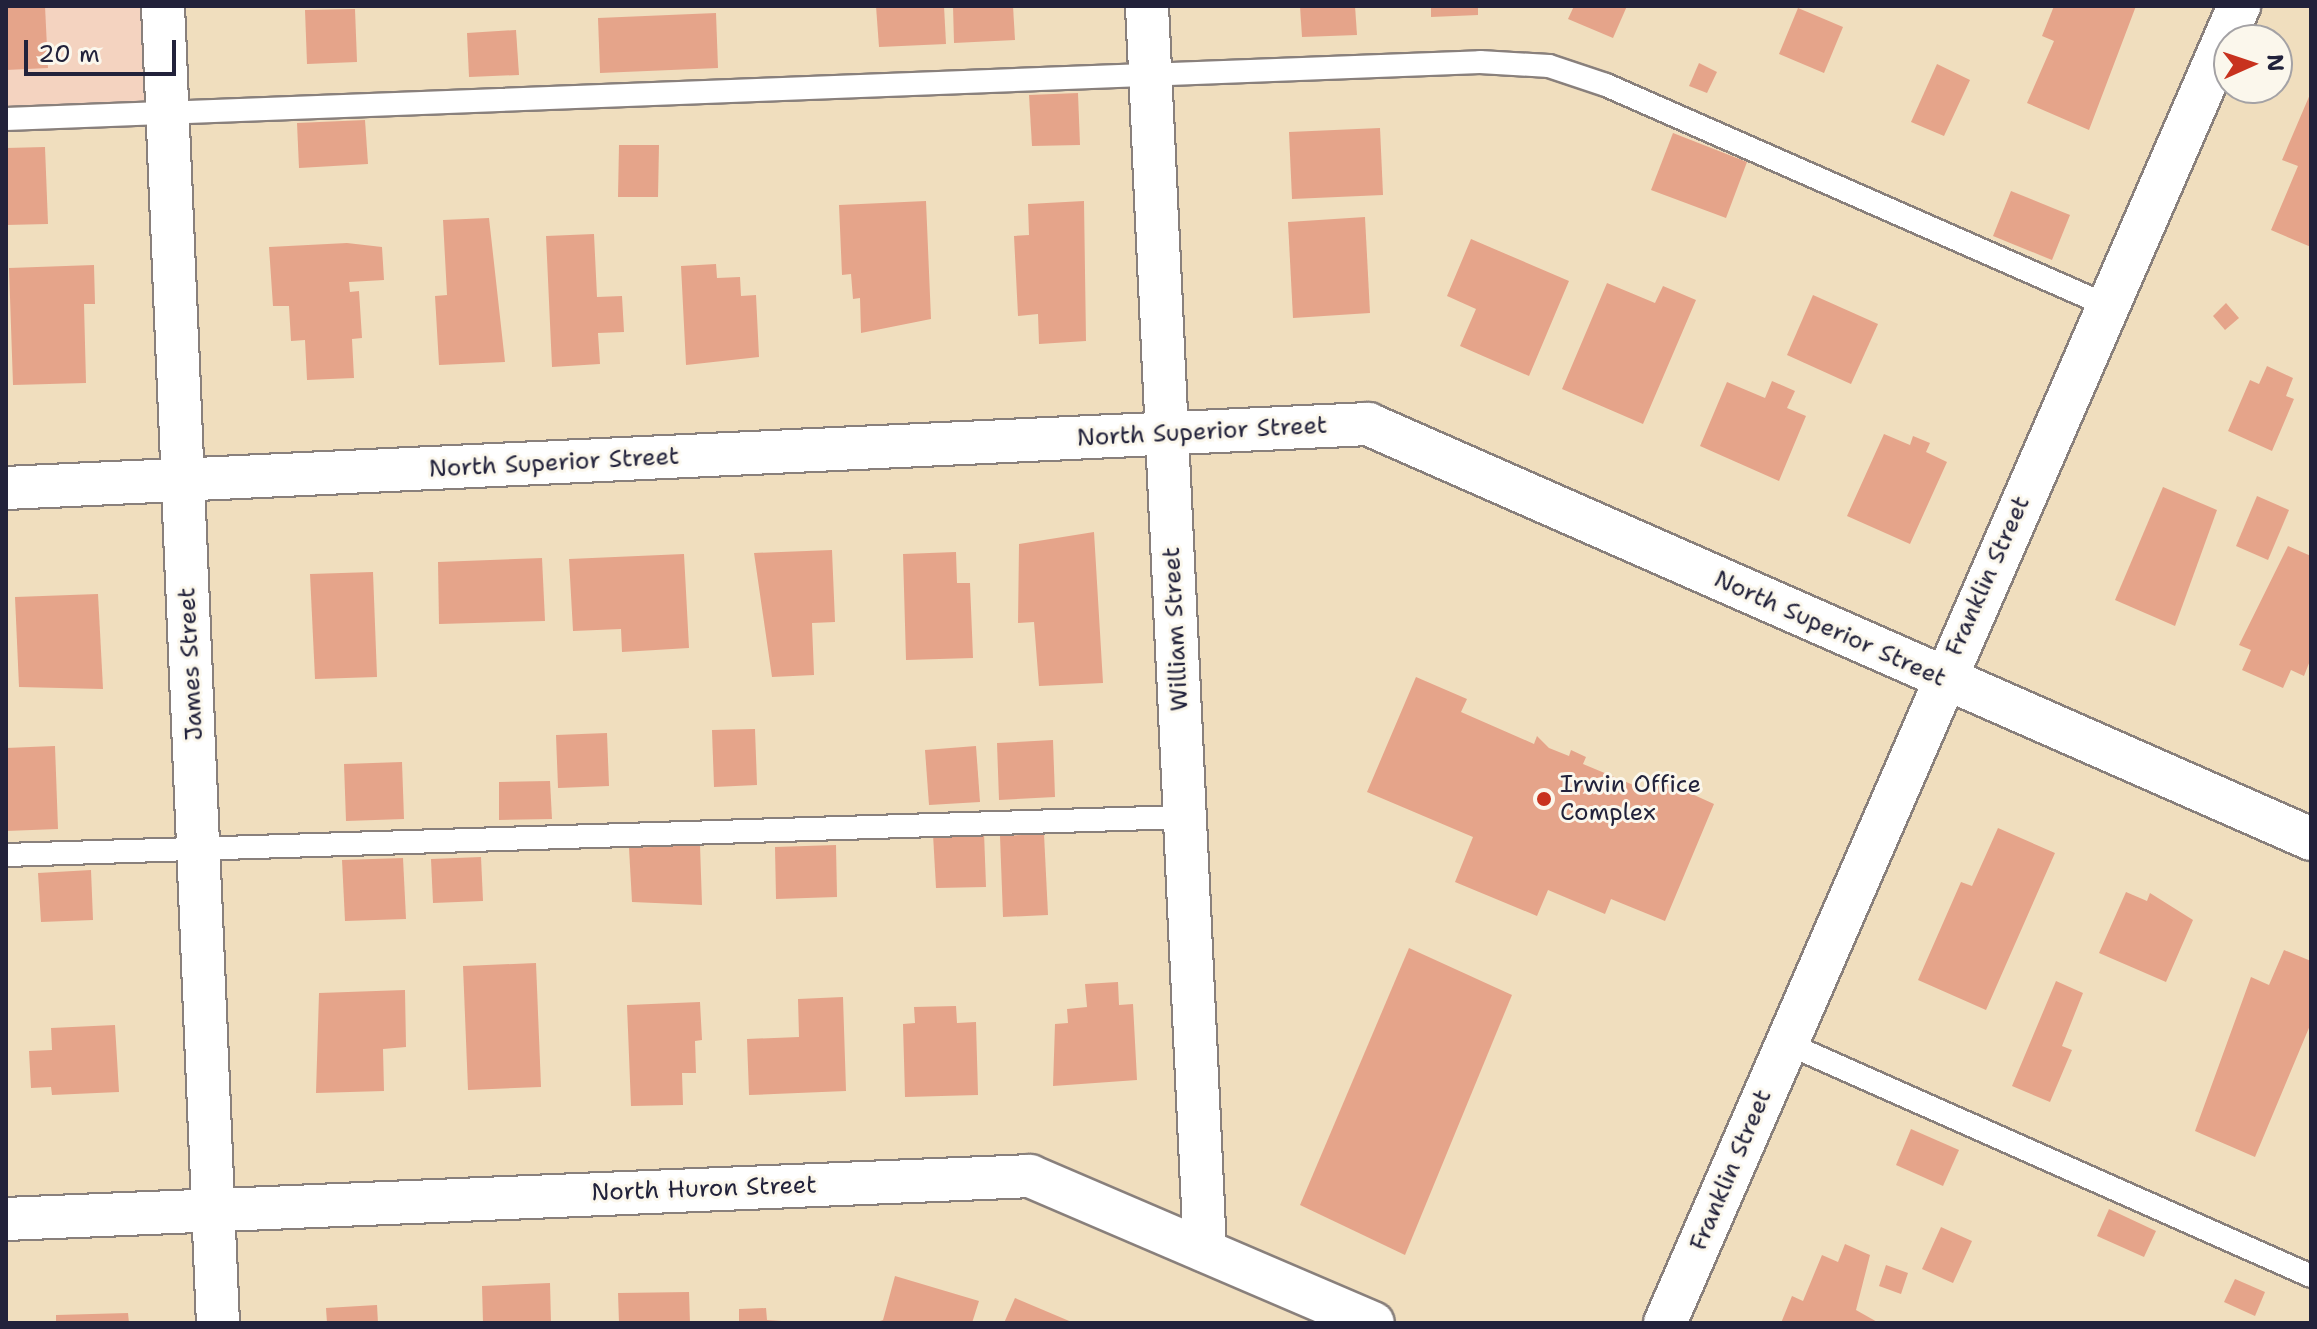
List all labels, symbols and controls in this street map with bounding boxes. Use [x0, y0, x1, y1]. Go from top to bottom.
scale bar [28, 24, 180, 74]
north arrow [2213, 24, 2293, 104]
text: 20 m [38, 38, 100, 70]
text: N [2261, 53, 2290, 72]
street label: North Superior Street [1076, 411, 1328, 453]
street label: North Superior Street [428, 442, 680, 484]
street label: Franklin Street [1940, 492, 2036, 660]
street label: William Street [1157, 546, 1195, 712]
street label: North Superior Street [1710, 565, 1950, 693]
street label: James Street [173, 587, 209, 741]
place label: Irwin Office Complex [1560, 771, 1701, 827]
marker: Irwin Office Complex [1535, 790, 1553, 808]
street label: Franklin Street [1684, 1085, 1778, 1255]
street label: North Huron Street [591, 1171, 817, 1207]

